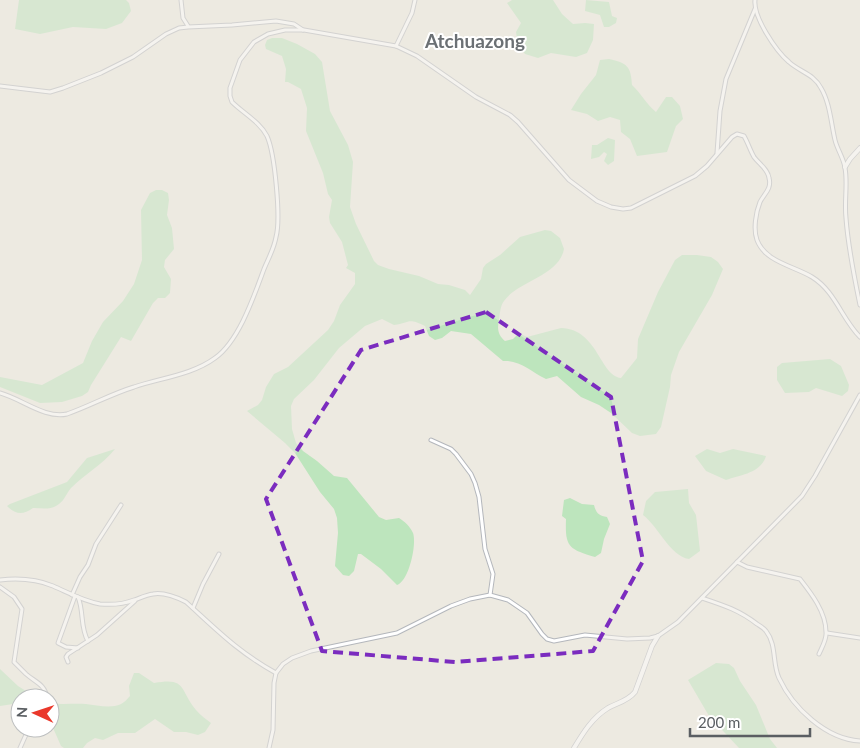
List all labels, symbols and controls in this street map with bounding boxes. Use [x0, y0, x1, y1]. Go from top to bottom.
district label: Atchuazong [424, 29, 525, 52]
north arrow [10, 688, 60, 738]
text: N [13, 706, 30, 718]
scale bar [690, 706, 810, 738]
text: 200 m [698, 713, 740, 731]

